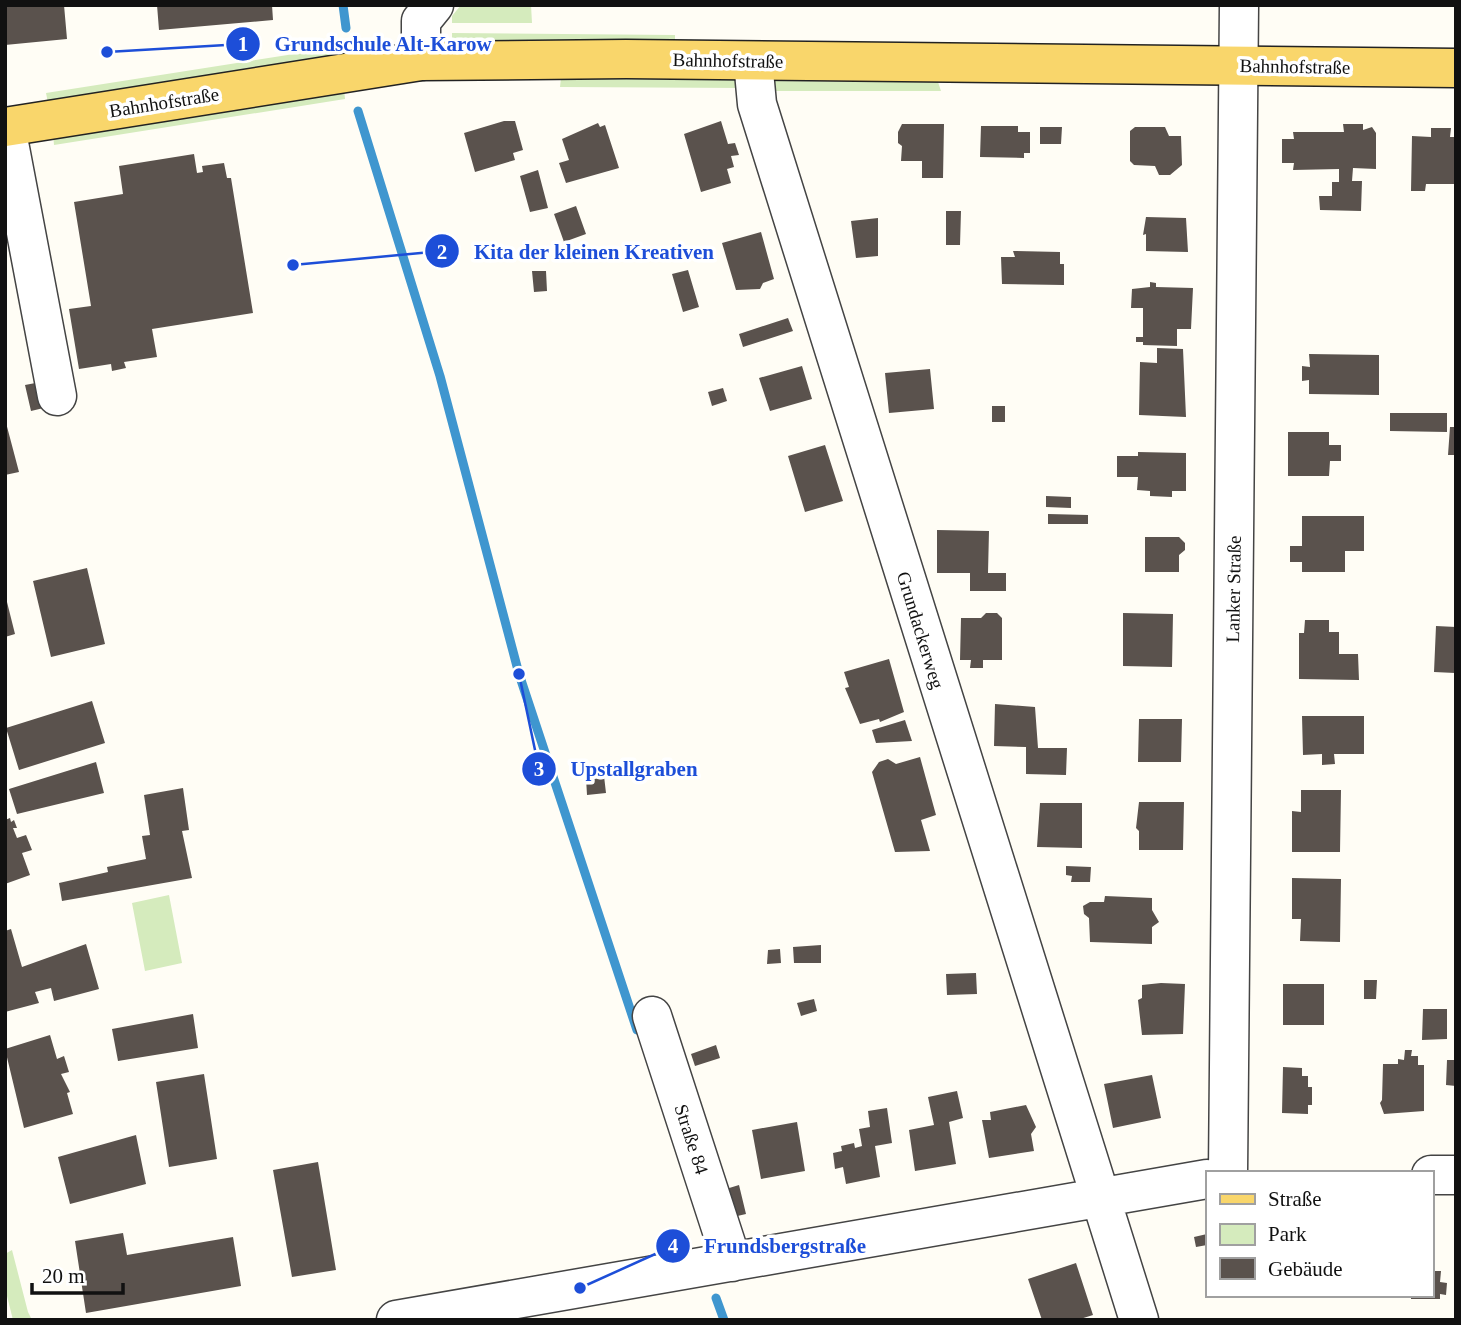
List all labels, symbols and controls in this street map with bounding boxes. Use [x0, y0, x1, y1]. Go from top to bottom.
callout: Grundschule Alt-Karow [225, 23, 507, 65]
text: 1 [238, 32, 248, 56]
text: Grundschule Alt-Karow [274, 32, 492, 56]
street label: Bahnhofstraße [672, 49, 784, 72]
street label: Bahnhofstraße [1239, 55, 1351, 78]
street label: Bahnhofstraße [108, 83, 220, 122]
callout: Kita der kleinen Kreativen [425, 230, 728, 272]
text: 2 [437, 240, 447, 264]
text: Kita der kleinen Kreativen [474, 240, 714, 264]
street label: Lanker Straße [1222, 535, 1245, 643]
street label: Grundackerweg [893, 569, 948, 692]
callout: Upstallgraben [522, 748, 712, 790]
text: 3 [534, 757, 544, 781]
text: Upstallgraben [570, 757, 698, 781]
street label: Straße 84 [670, 1102, 713, 1177]
legend [1206, 1171, 1433, 1297]
text: Straße [1268, 1187, 1322, 1211]
text: Park [1268, 1222, 1307, 1246]
callout: Frundsbergstraße [655, 1225, 880, 1267]
text: 4 [668, 1234, 679, 1258]
text: Frundsbergstraße [704, 1234, 866, 1258]
scale bar [32, 1252, 122, 1296]
text: Gebäude [1268, 1257, 1343, 1281]
text: 20 m [42, 1264, 85, 1288]

